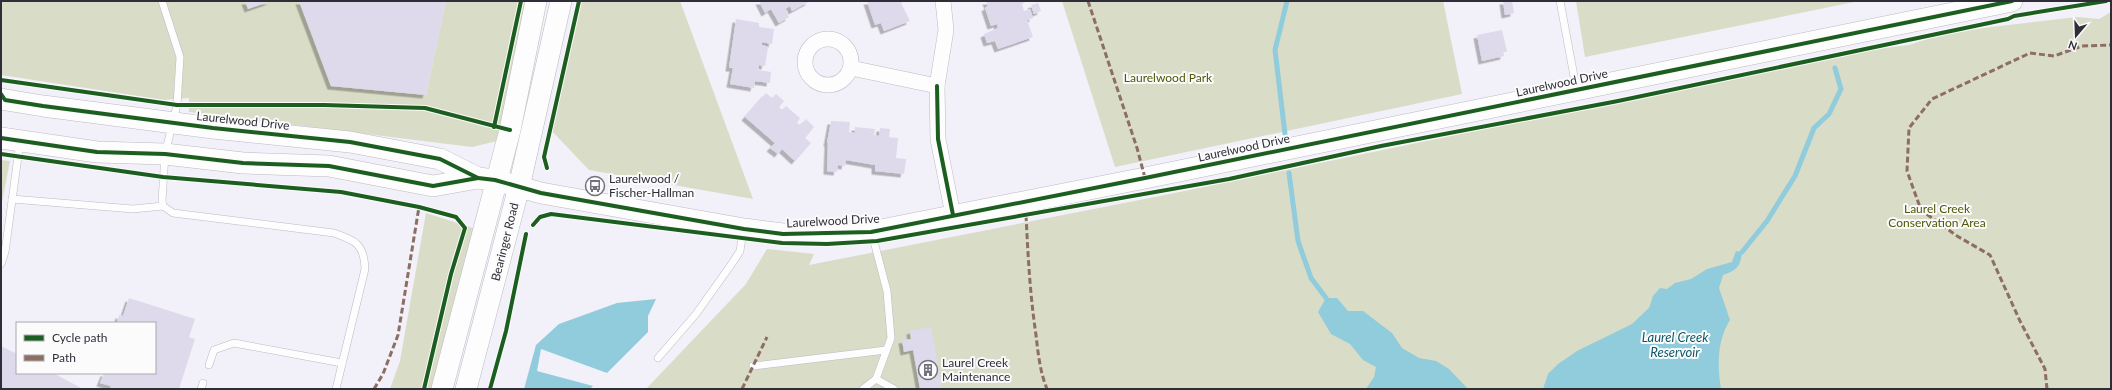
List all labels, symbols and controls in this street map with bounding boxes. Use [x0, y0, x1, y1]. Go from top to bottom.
north arrow [2056, 16, 2096, 56]
text: N [2066, 38, 2079, 53]
street label: Laurelwood Drive [1515, 65, 1609, 100]
park label: Laurelwood Park [1124, 70, 1213, 85]
street label: Laurelwood Drive [196, 108, 290, 133]
street label: Laurelwood Drive [1197, 130, 1291, 165]
place label: Laurelwood / Fischer-Hallman [609, 171, 694, 200]
bus stop icon: Laurelwood / Fischer-Hallman [584, 175, 606, 197]
street label: Bearinger Road [488, 201, 521, 283]
park label: Laurel Creek Conservation Area [1888, 201, 1986, 230]
street label: Laurelwood Drive [786, 211, 880, 230]
legend [16, 322, 156, 374]
water label: Laurel Creek Reservoir [1642, 329, 1709, 360]
text: Cycle path [52, 330, 107, 345]
text: Path [52, 350, 76, 365]
place label: Laurel Creek Maintenance [942, 355, 1010, 384]
building icon: Laurel Creek Maintenance [917, 359, 939, 381]

